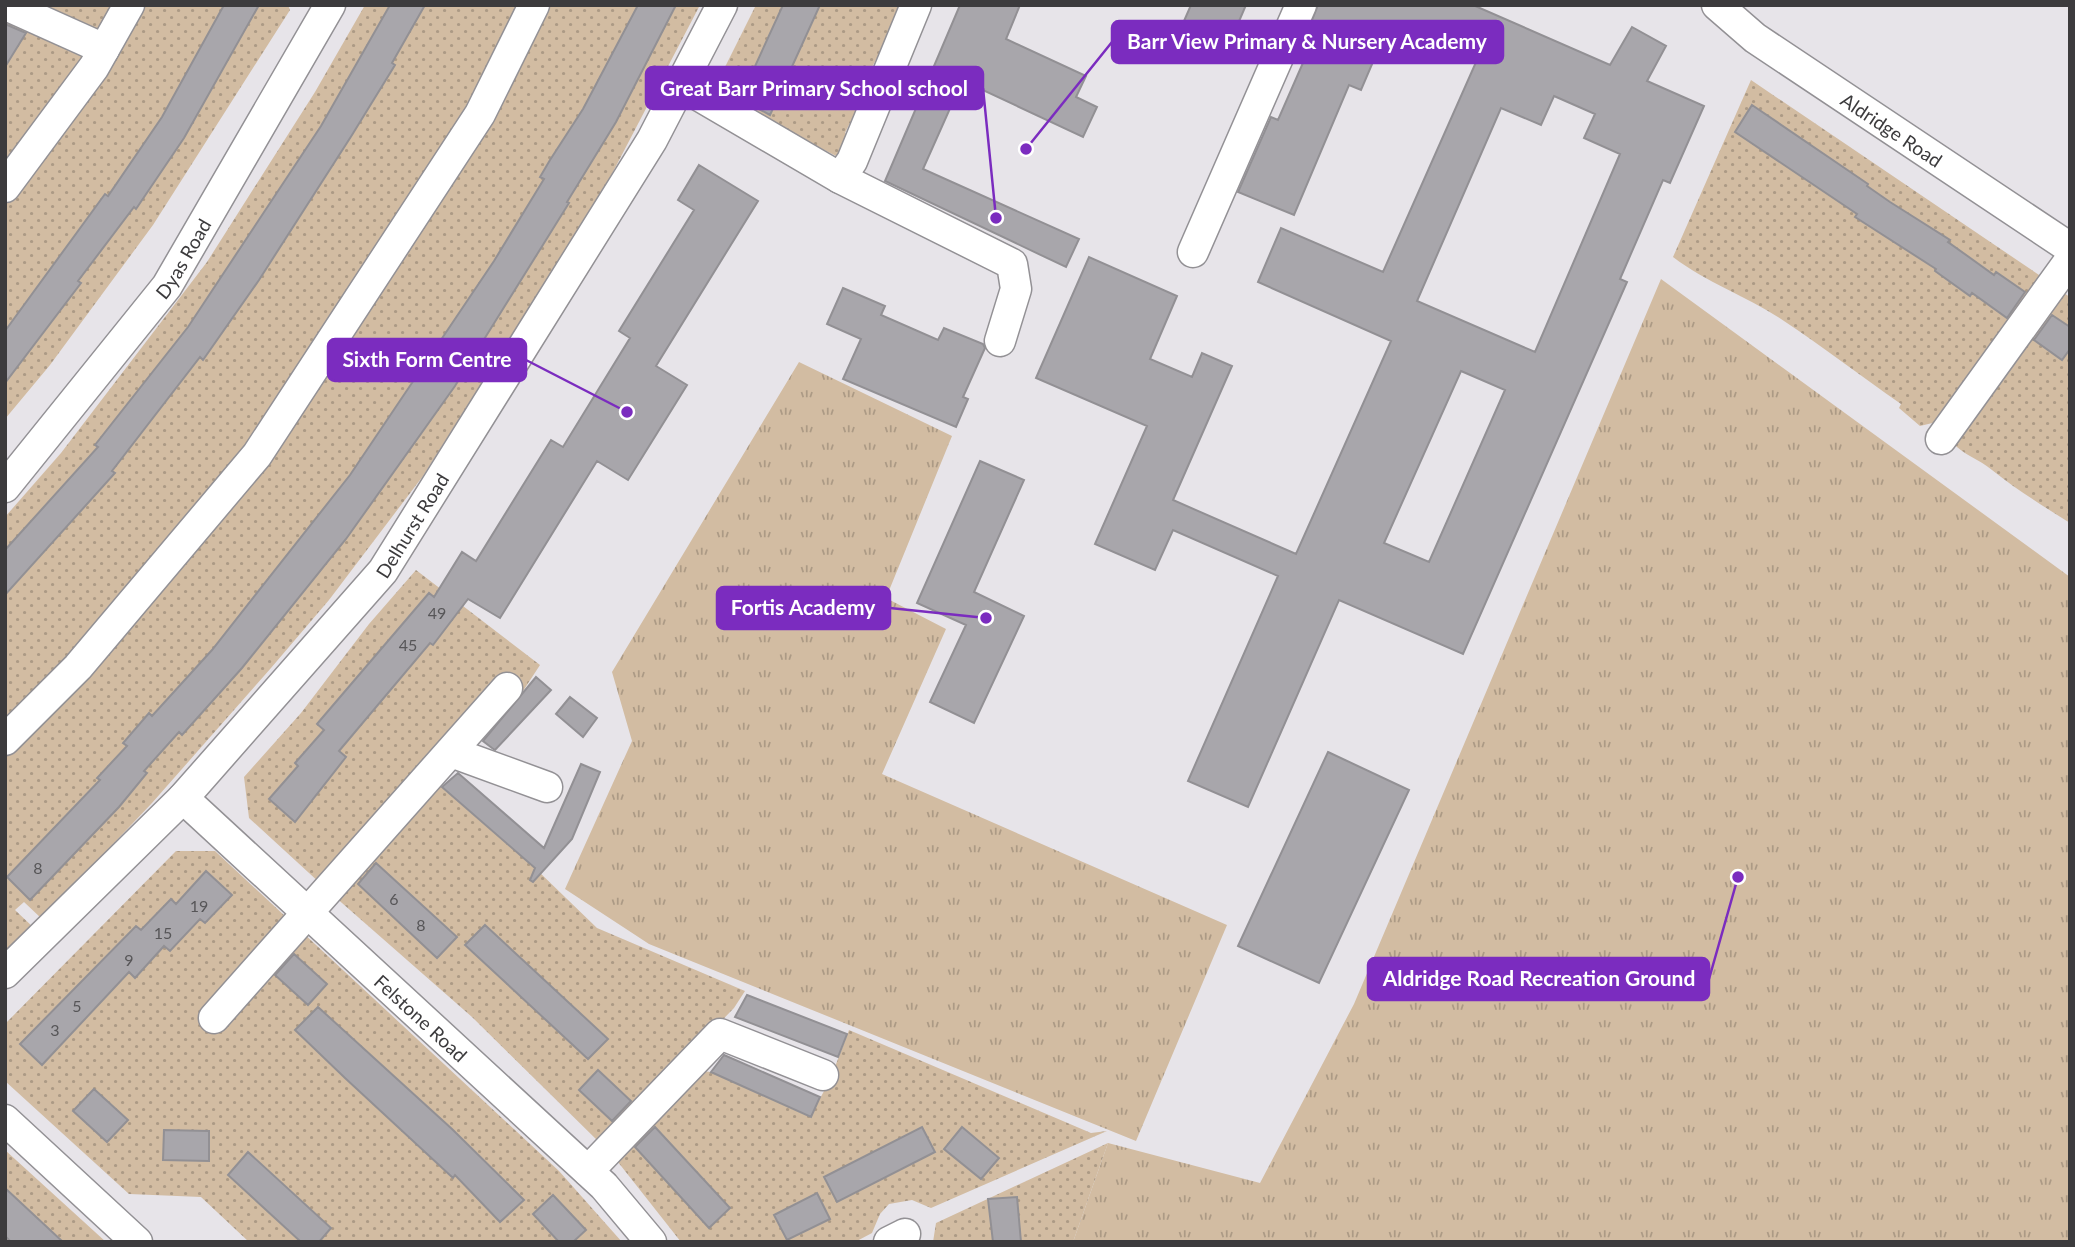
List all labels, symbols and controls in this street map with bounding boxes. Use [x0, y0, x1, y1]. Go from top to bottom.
callout: Barr View Primary & Nursery Academy [1112, 21, 1503, 63]
text: Barr View Primary & Nursery Academy [1127, 28, 1488, 53]
callout: Great Barr Primary School school [646, 67, 983, 109]
text: Great Barr Primary School school [660, 75, 968, 100]
street label: Aldridge Road [1837, 87, 1947, 171]
street label: Dyas Road [150, 214, 215, 303]
callout: Sixth Form Centre [328, 339, 526, 381]
text: Sixth Form Centre [342, 346, 512, 371]
street label: Delhurst Road [370, 469, 453, 582]
callout: Fortis Academy [717, 587, 890, 629]
text: Fortis Academy [731, 594, 876, 619]
house number: 49 [428, 603, 446, 622]
house number: 45 [399, 635, 417, 654]
house number: 8 [33, 858, 43, 877]
house number: 6 [389, 889, 399, 908]
house number: 19 [190, 896, 208, 915]
house number: 8 [416, 915, 426, 934]
house number: 15 [154, 923, 172, 942]
house number: 9 [124, 950, 134, 969]
callout: Aldridge Road Recreation Ground [1368, 958, 1709, 1000]
text: Aldridge Road Recreation Ground [1382, 965, 1695, 990]
street label: Felstone Road [370, 969, 472, 1066]
house number: 5 [72, 996, 82, 1015]
house number: 3 [50, 1020, 60, 1039]

